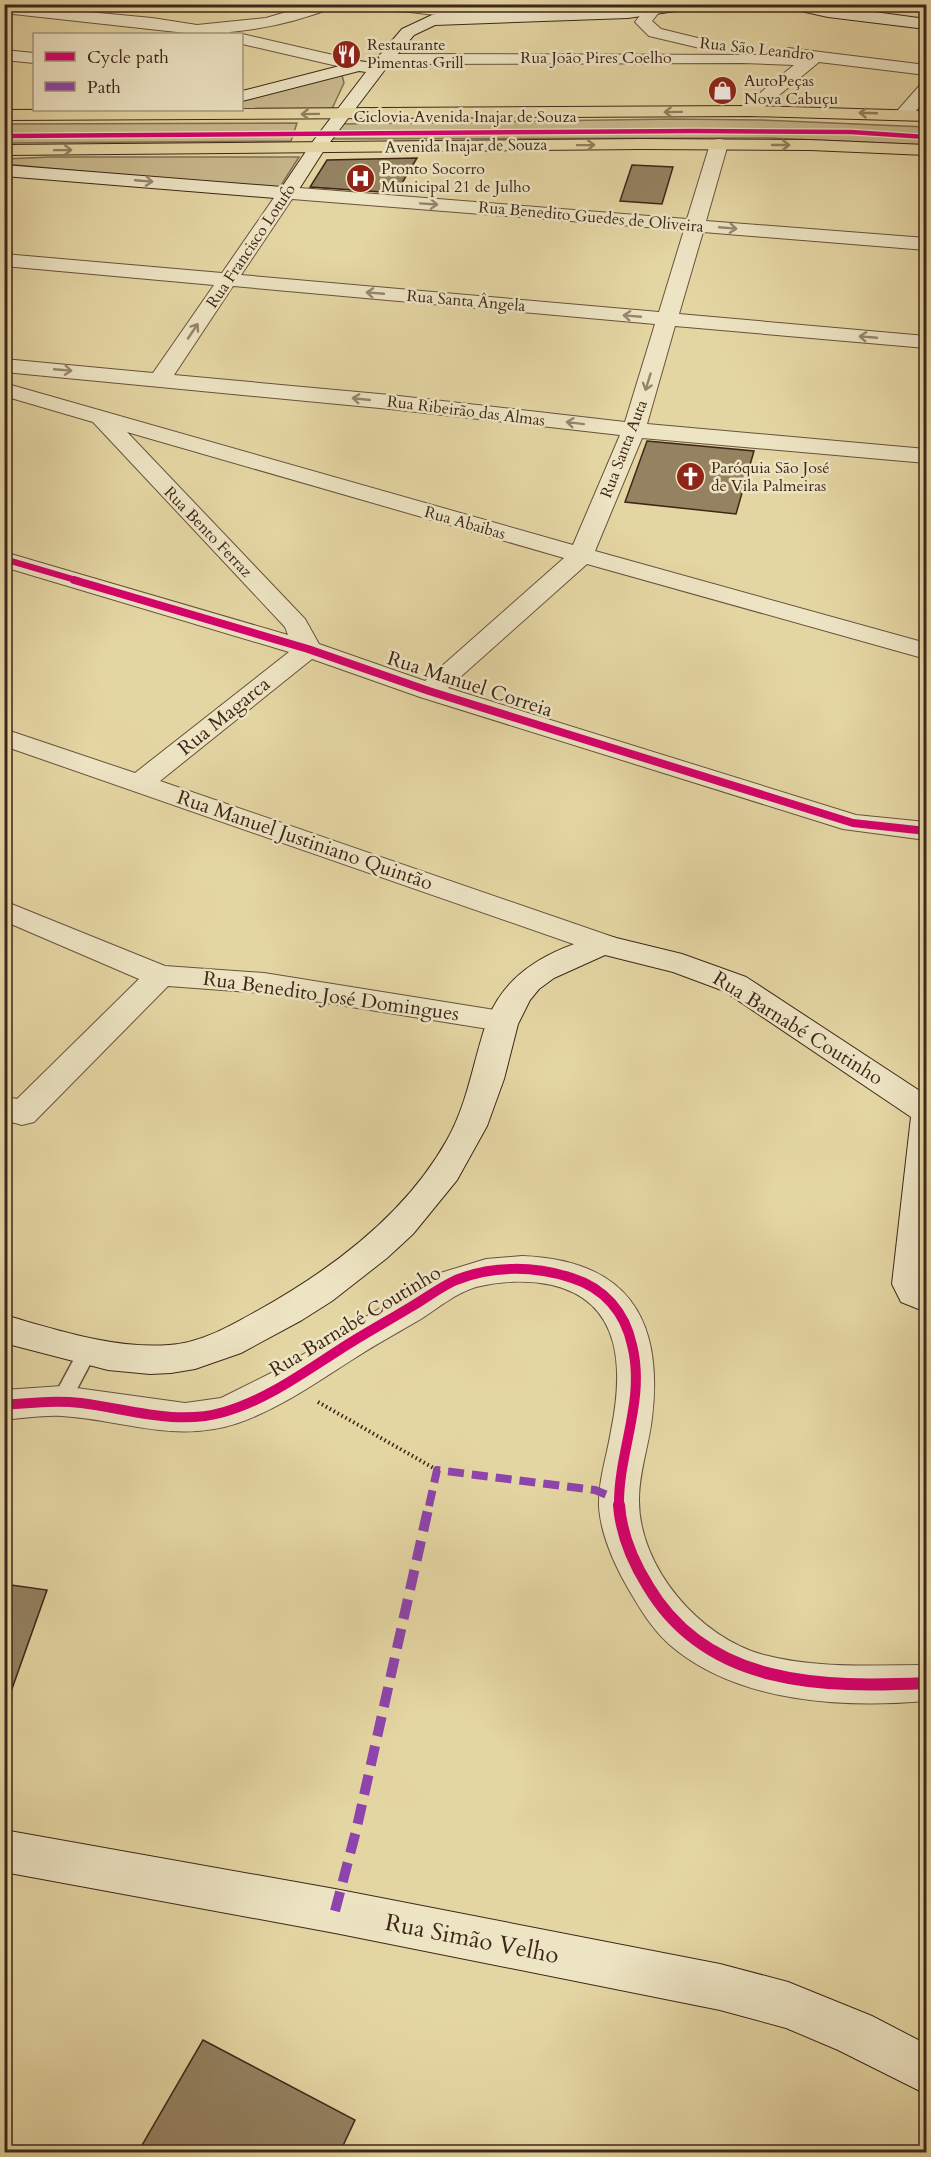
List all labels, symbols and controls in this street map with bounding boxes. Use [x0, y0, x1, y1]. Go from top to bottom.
street label: Rua São Leandro [699, 32, 816, 66]
legend [33, 33, 243, 111]
place label: Restaurante Pimentas Grill [367, 34, 464, 74]
restaurant icon: Restaurante Pimentas Grill [330, 38, 362, 70]
text: Cycle path [87, 45, 169, 70]
street label: Rua João Pires Coelho [520, 47, 672, 69]
place label: AutoPeças Nova Cabuçu [744, 70, 838, 110]
shop icon: AutoPeças Nova Cabuçu [707, 74, 739, 106]
text: Path [87, 75, 121, 100]
street label: Ciclovia Avenida Inajar de Souza [353, 106, 577, 128]
one-way arrow [664, 106, 684, 117]
one-way arrow [859, 107, 879, 119]
one-way arrow [301, 108, 321, 120]
street label: Avenida Inajar de Souza [384, 134, 548, 158]
one-way arrow [575, 139, 595, 151]
one-way arrow [770, 139, 790, 151]
one-way arrow [52, 144, 72, 156]
place label: Pronto Socorro Municipal 21 de Julho [381, 158, 531, 198]
hospital icon: Pronto Socorro Municipal 21 de Julho [344, 162, 376, 194]
one-way arrow [133, 176, 153, 187]
street label: Rua Francisco Lotufo [201, 179, 301, 312]
street label: Rua Benedito Guedes de Oliveira [478, 196, 705, 238]
one-way arrow [419, 199, 439, 210]
one-way arrow [718, 223, 738, 234]
street label: Rua Santa Ângela [406, 285, 526, 317]
one-way arrow [366, 287, 386, 298]
one-way arrow [623, 310, 643, 321]
one-way arrow [187, 323, 199, 339]
one-way arrow [859, 331, 879, 342]
one-way arrow [52, 365, 72, 376]
one-way arrow [642, 372, 653, 391]
street label: Rua Ribeirão das Almas [386, 390, 546, 432]
one-way arrow [351, 393, 371, 404]
street label: Rua Santa Auta [595, 397, 653, 501]
one-way arrow [566, 418, 586, 429]
place label: Paróquia São José de Vila Palmeiras [711, 457, 830, 497]
church icon: Paróquia São José de Vila Palmeiras [674, 461, 706, 493]
street label: Rua Bento Ferraz [159, 482, 257, 582]
street label: Rua Abaibas [422, 501, 508, 545]
street label: Rua Manuel Correia [384, 645, 556, 724]
street label: Rua Magarca [172, 670, 276, 761]
street label: Rua Manuel Justiniano Quintão [174, 783, 437, 897]
street label: Rua Benedito José Domingues [201, 965, 461, 1027]
street label: Rua Barnabé Coutinho [708, 965, 888, 1091]
street label: Rua Barnabé Coutinho [264, 1259, 446, 1383]
street label: Rua Simão Velho [382, 1906, 562, 1972]

